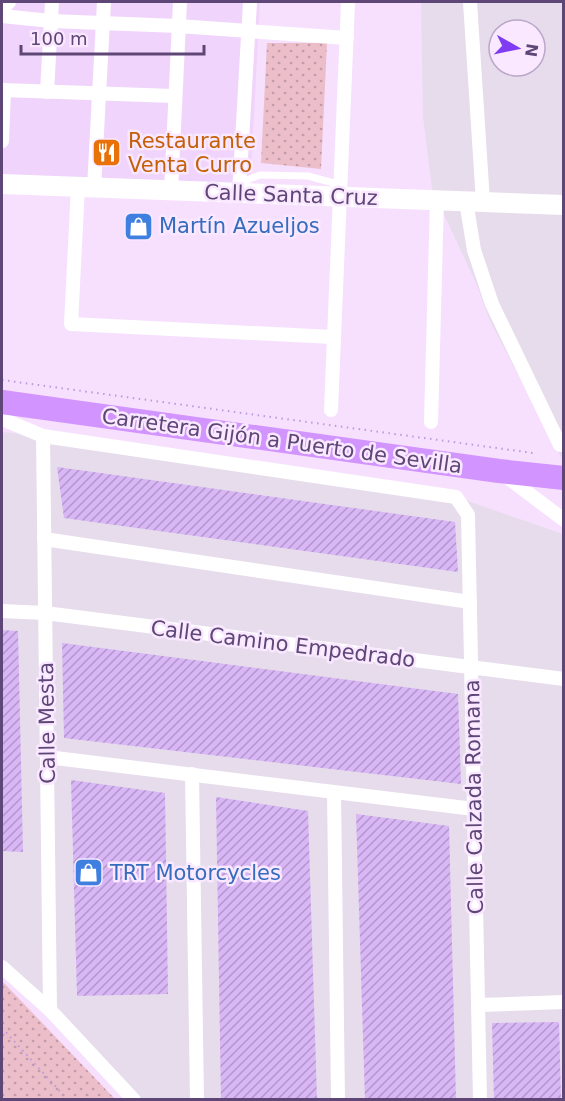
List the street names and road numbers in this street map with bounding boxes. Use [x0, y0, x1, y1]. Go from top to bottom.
street label: Calle Santa Cruz [204, 180, 378, 210]
street label: Carretera Gijón a Puerto de Sevilla [100, 404, 464, 478]
street label: Calle Camino Empedrado [149, 616, 417, 672]
street label: Calle Mesta [34, 662, 60, 784]
street label: Calle Calzada Romana [460, 679, 488, 915]

